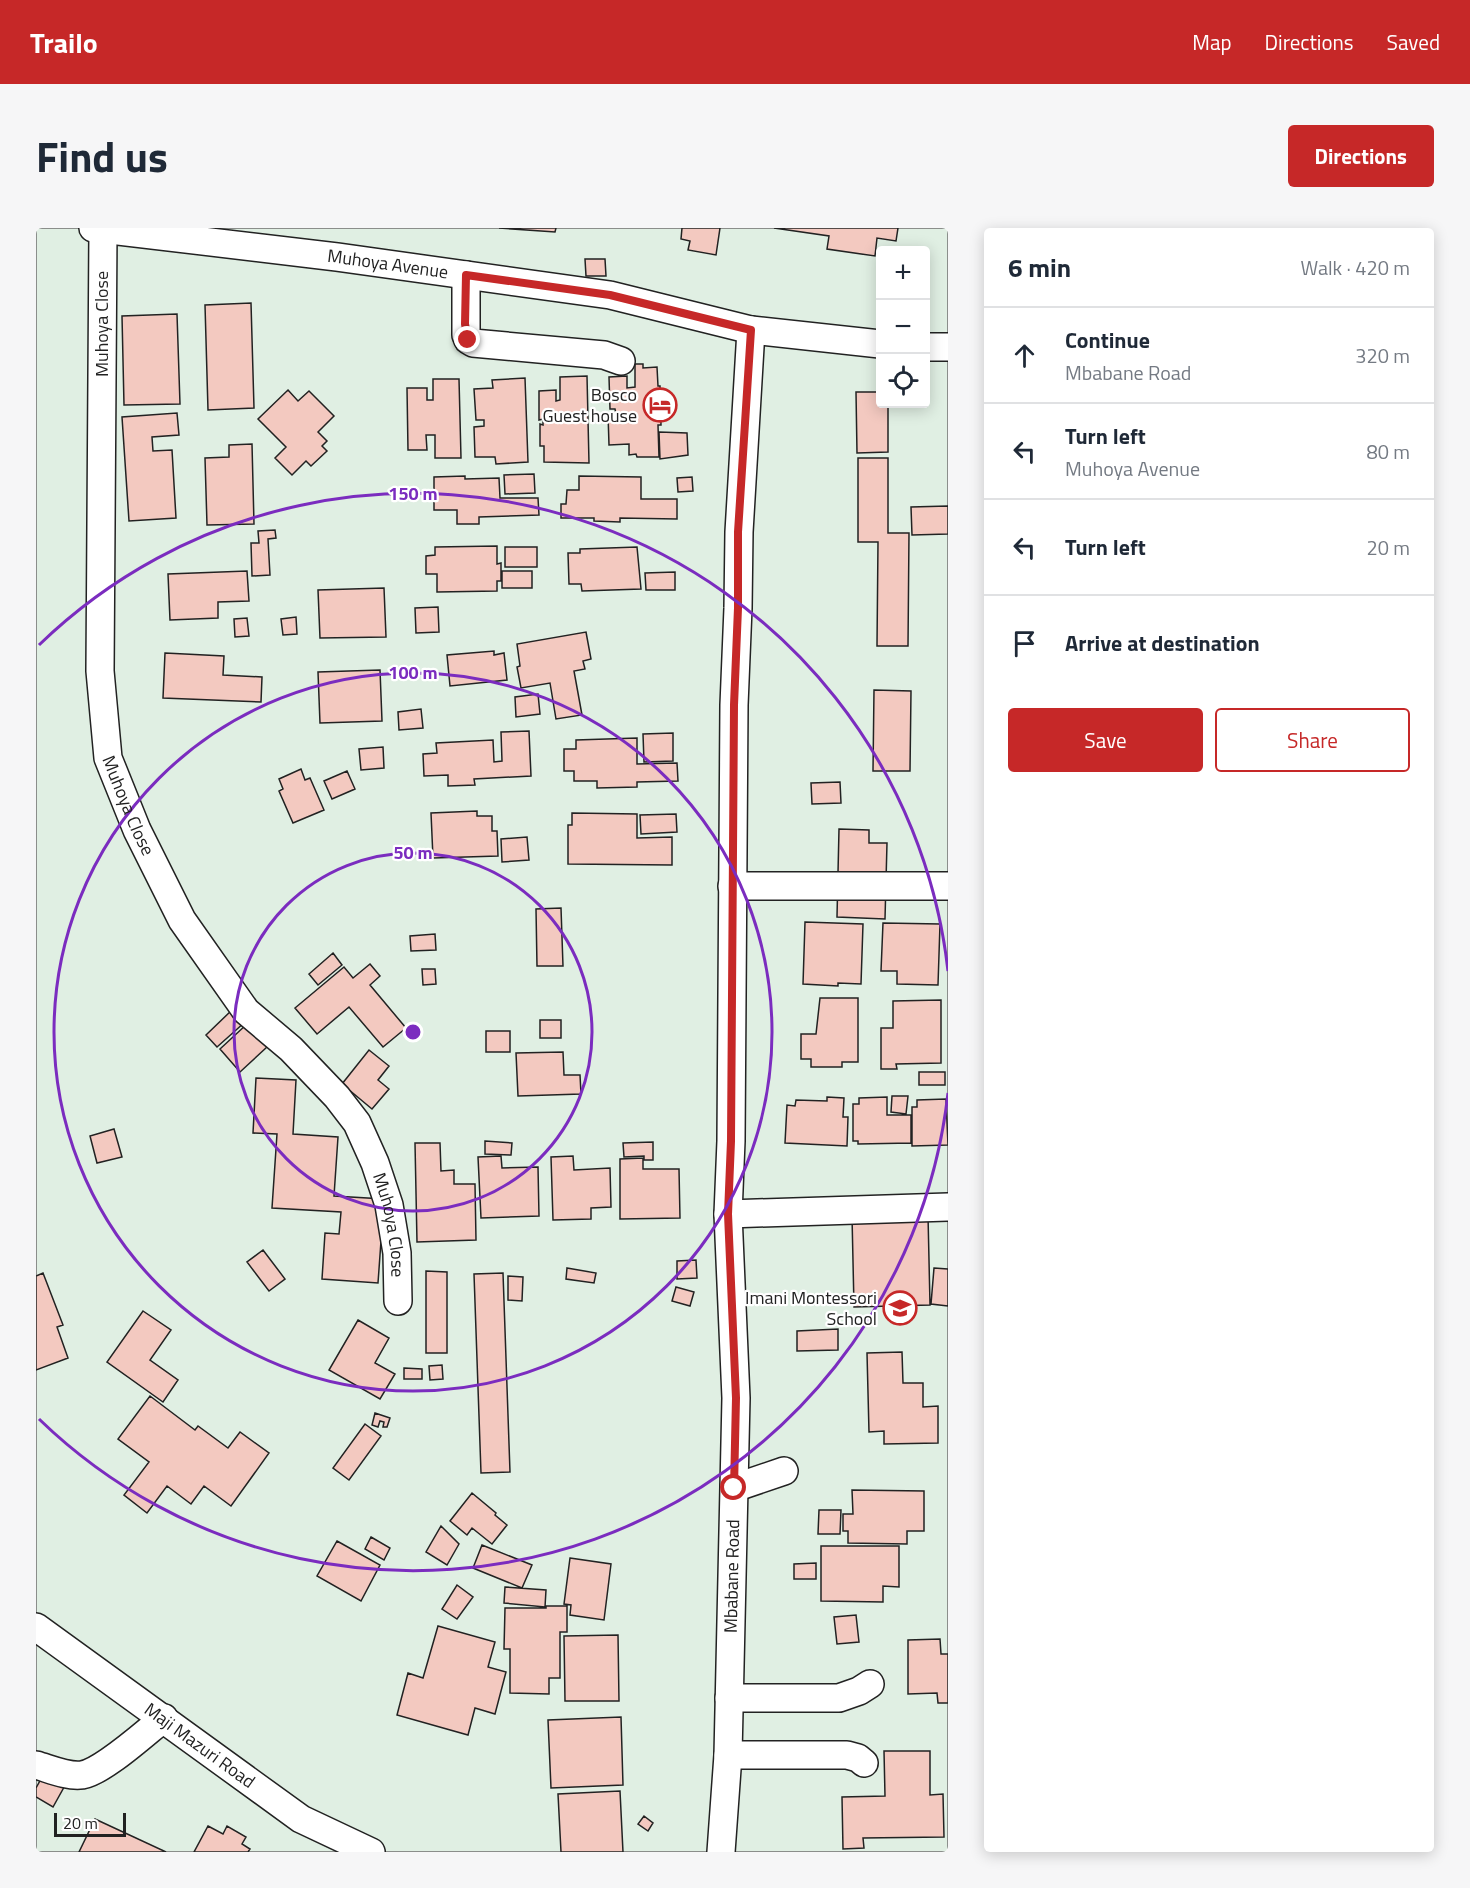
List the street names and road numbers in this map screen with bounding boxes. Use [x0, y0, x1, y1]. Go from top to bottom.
street label: Muhoya Avenue [326, 242, 450, 285]
street label: Muhoya Close [88, 271, 115, 377]
street label: Muhoya Close [95, 751, 162, 860]
street label: Muhoya Close [366, 1169, 412, 1278]
street label: Mbabane Road [717, 1519, 746, 1634]
street label: Maji Mazuri Road [139, 1696, 261, 1795]

